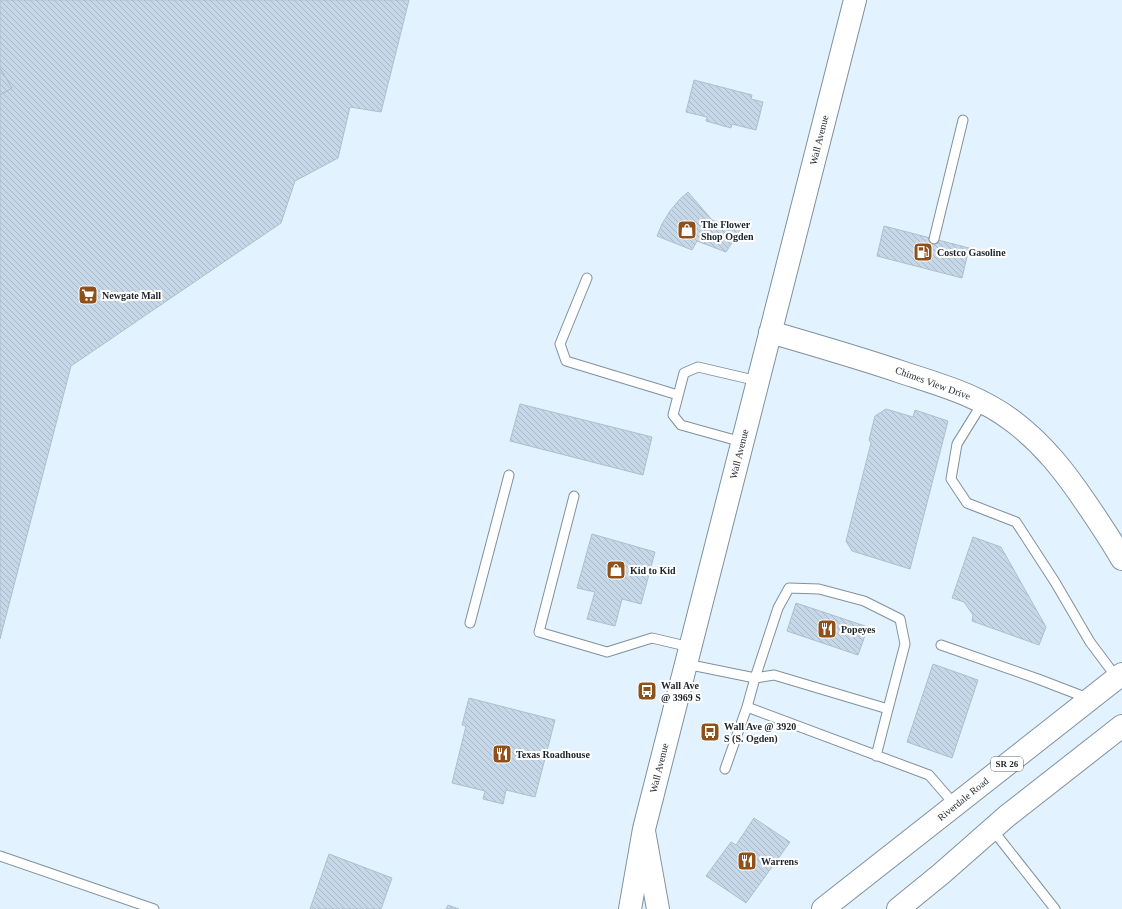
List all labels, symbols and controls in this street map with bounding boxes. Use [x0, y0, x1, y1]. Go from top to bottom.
street label: Wall Avenue [808, 113, 831, 166]
shop icon: The Flower Shop Ogden [676, 219, 698, 241]
place label: The Flower Shop Ogden [701, 219, 754, 242]
fuel station icon: Costco Gasoline [912, 241, 934, 263]
place label: Costco Gasoline [937, 247, 1006, 258]
supermarket icon: Newgate Mall [77, 284, 99, 306]
place label: Newgate Mall [102, 290, 161, 301]
street label: Chimes View Drive [894, 364, 973, 402]
street label: Wall Avenue [728, 427, 751, 480]
shop icon: Kid to Kid [605, 559, 627, 581]
place label: Kid to Kid [630, 565, 676, 576]
restaurant icon: Popeyes [816, 618, 838, 640]
place label: Popeyes [841, 624, 876, 635]
bus stop icon: Wall Ave @ 3969 S [636, 680, 658, 702]
place label: Wall Ave @ 3969 S [661, 680, 701, 703]
bus stop icon: Wall Ave @ 3920 S (S. Ogden) [699, 721, 721, 743]
place label: Wall Ave @ 3920 S (S. Ogden) [724, 721, 796, 745]
street label: Wall Avenue [648, 741, 671, 794]
restaurant icon: Texas Roadhouse [491, 743, 513, 765]
place label: Texas Roadhouse [516, 749, 590, 760]
road number: SR 26 [991, 757, 1023, 771]
street label: Riverdale Road [935, 775, 991, 823]
restaurant icon: Warrens [736, 850, 758, 872]
place label: Warrens [761, 856, 798, 867]

